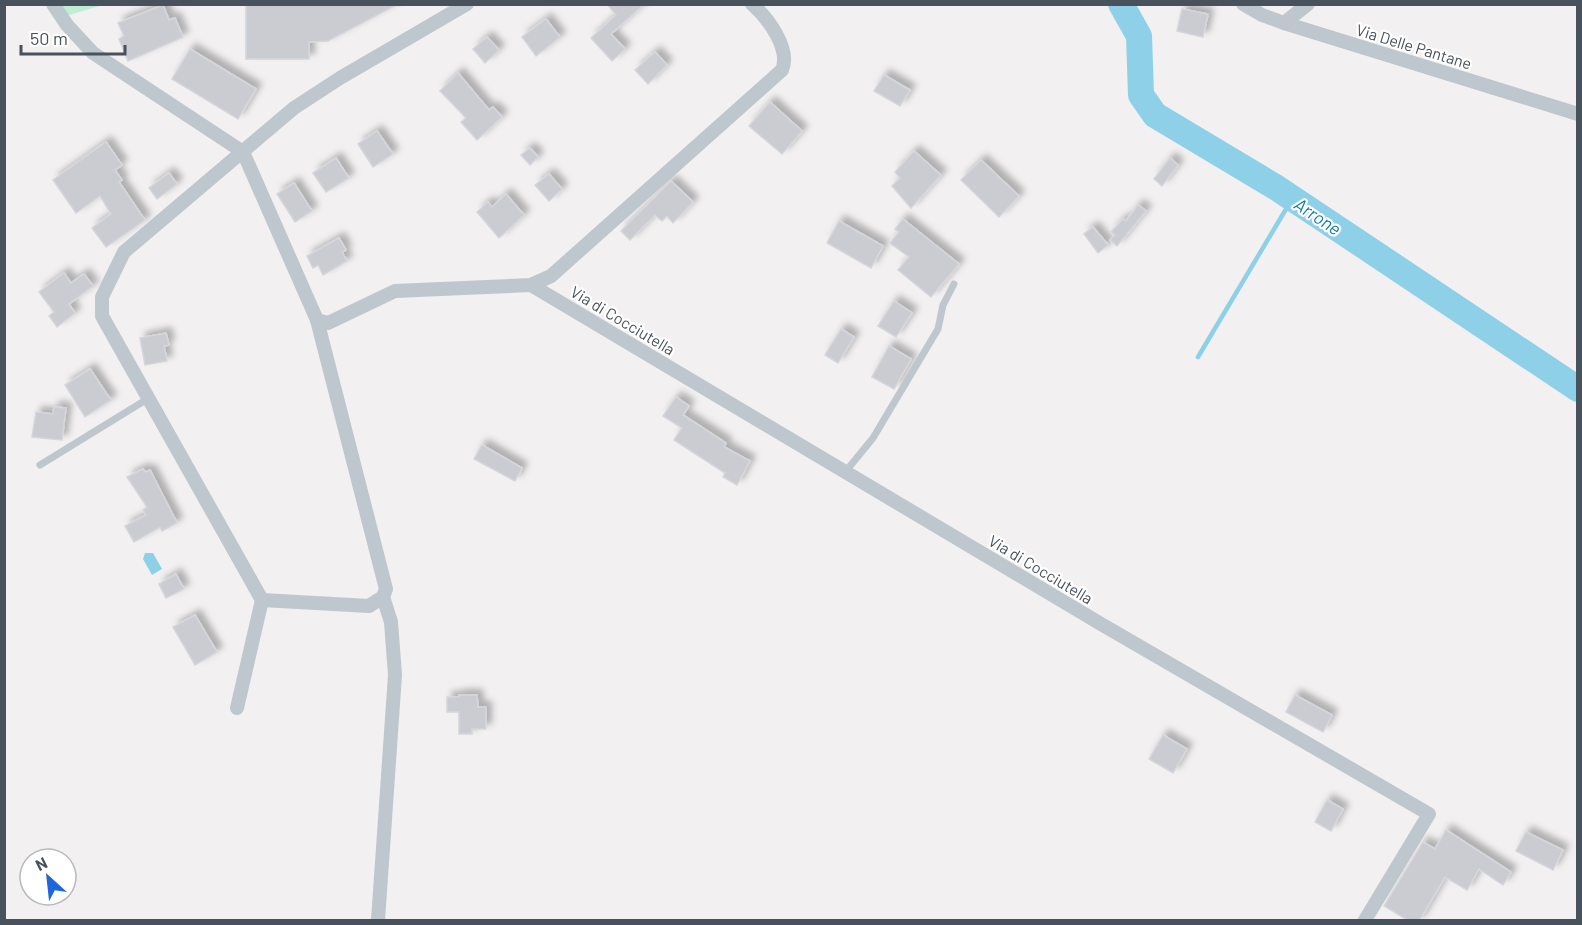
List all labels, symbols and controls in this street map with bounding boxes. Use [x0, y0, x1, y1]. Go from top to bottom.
scale bar [21, 18, 124, 56]
street label: Via Delle Pantane [1354, 19, 1474, 73]
text: 50 m [30, 27, 68, 49]
water label: Arrone [1291, 193, 1345, 239]
street label: Via di Cocciutella [567, 281, 679, 359]
street label: Via di Cocciutella [985, 530, 1097, 608]
north arrow [18, 847, 78, 907]
text: N [32, 852, 50, 874]

